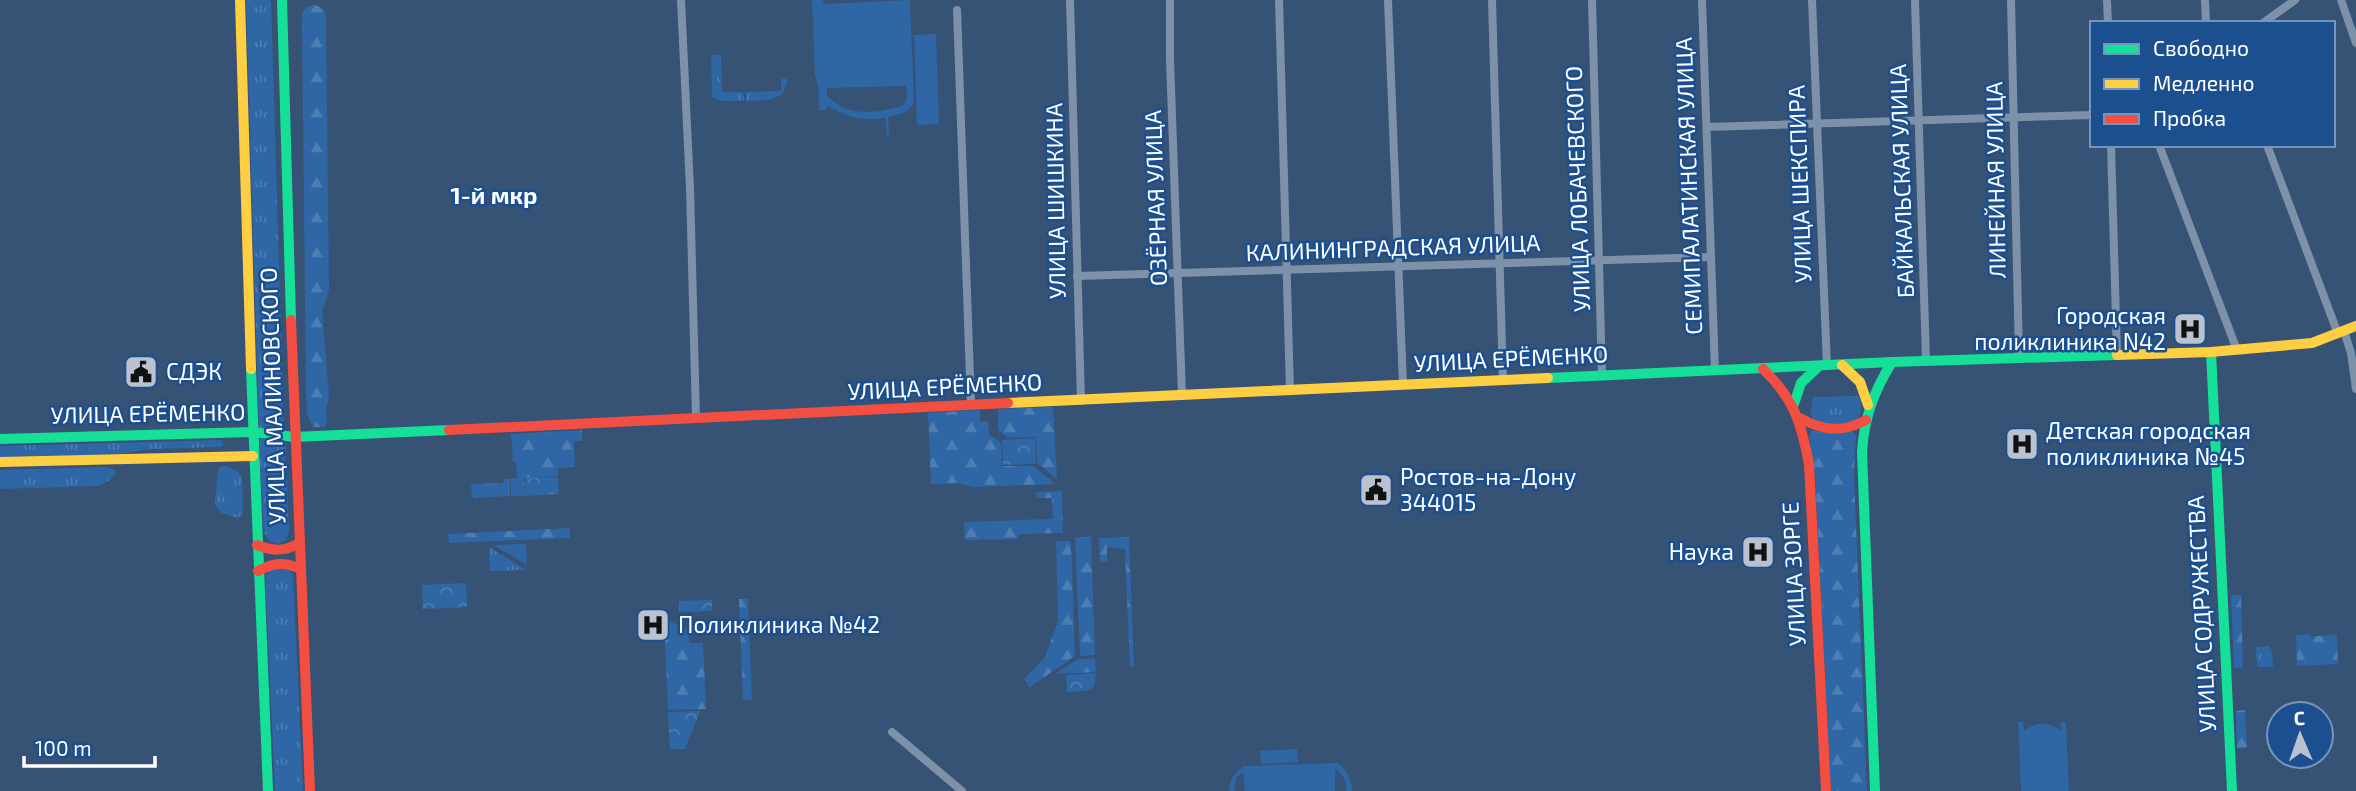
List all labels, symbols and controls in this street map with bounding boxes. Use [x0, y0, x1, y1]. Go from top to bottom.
legend [2090, 21, 2335, 147]
text: Свободно [2153, 35, 2249, 60]
street label: СЕМИПАЛАТИНСКАЯ УЛИЦА [1669, 36, 1707, 335]
street label: БАЙКАЛЬСКАЯ УЛИЦА [1883, 63, 1919, 299]
street label: УЛИЦА ЛОБАЧЕВСКОГО [1559, 65, 1595, 313]
text: Медленно [2153, 70, 2255, 95]
street label: ЛИНЕЙНАЯ УЛИЦА [1979, 81, 2011, 279]
street label: УЛИЦА ШЕКСПИРА [1782, 84, 1816, 284]
street label: УЛИЦА ШИШКИНА [1039, 102, 1071, 299]
text: Пробка [2153, 105, 2226, 130]
street label: ОЗЁРНАЯ УЛИЦА [1138, 109, 1172, 287]
district label: 1-й мкр [451, 180, 538, 209]
street label: КАЛИНИНГРАДСКАЯ УЛИЦА [1245, 228, 1541, 266]
street label: УЛИЦА МАЛИНОВСКОГО [254, 267, 290, 525]
place label: Городская поликлиника N42 [1974, 301, 2166, 355]
hospital icon: Городская поликлиника N42 [2171, 310, 2209, 348]
street label: УЛИЦА ЕРЁМЕНКО [1413, 339, 1609, 377]
public building icon: СДЭК [122, 353, 160, 391]
place label: СДЭК [166, 357, 222, 385]
street label: УЛИЦА ЕРЁМЕНКО [847, 367, 1043, 405]
street label: УЛИЦА ЕРЁМЕНКО [50, 397, 246, 429]
place label: Детская городская поликлиника №45 [2046, 416, 2251, 470]
hospital icon: Детская городская поликлиника №45 [2003, 425, 2041, 463]
place label: Ростов-на-Дону 344015 [1400, 462, 1576, 516]
public building icon: Ростов-на-Дону 344015 [1357, 471, 1395, 509]
street label: УЛИЦА СОДРУЖЕСТВА [2181, 494, 2221, 733]
street label: УЛИЦА ЗОРГЕ [1775, 501, 1811, 647]
hospital icon: Наука [1739, 533, 1777, 571]
place label: Наука [1669, 537, 1734, 566]
hospital icon: Поликлиника №42 [634, 606, 672, 644]
place label: Поликлиника №42 [678, 610, 880, 638]
north arrow [2265, 700, 2335, 770]
text: С [2293, 706, 2305, 729]
scale bar [24, 724, 156, 768]
text: 100 m [35, 735, 92, 760]

